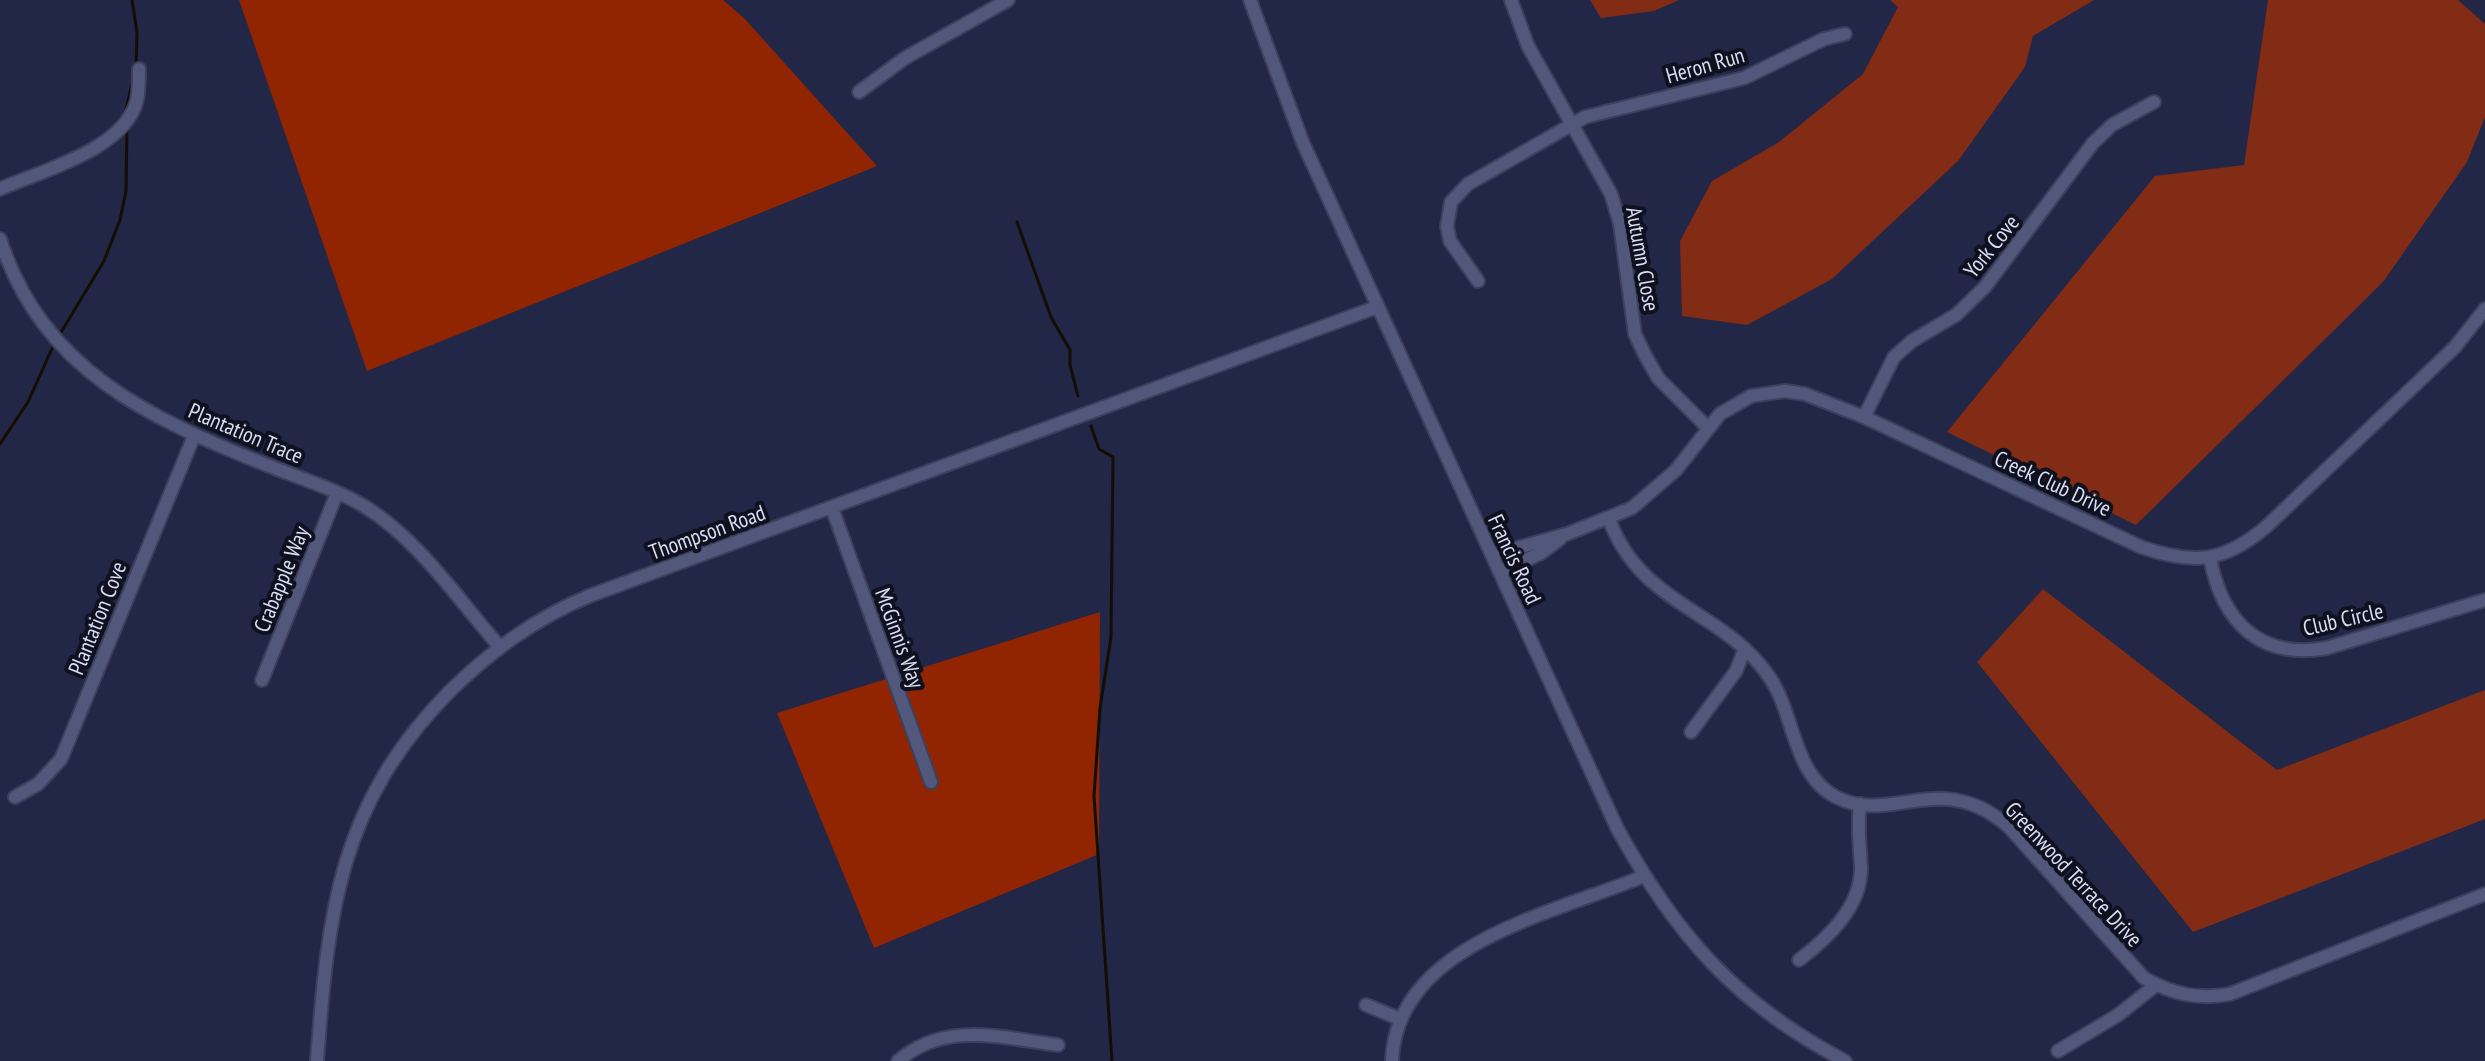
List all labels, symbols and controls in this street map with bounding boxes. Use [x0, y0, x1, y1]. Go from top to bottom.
street label: Heron Run [1662, 40, 1748, 90]
street label: Autumn Close [1620, 205, 1666, 313]
street label: York Cove [1957, 209, 2025, 283]
street label: Plantation Trace [184, 396, 308, 470]
street label: Creek Club Drive [1990, 444, 2116, 522]
street label: Thompson Road [645, 498, 769, 566]
street label: Francis Road [1482, 510, 1548, 608]
street label: Crabapple Way [247, 521, 315, 636]
street label: Plantation Cove [62, 557, 132, 679]
street label: McGinnis Way [869, 584, 931, 693]
street label: Club Circle [2300, 596, 2386, 642]
street label: Greenwood Terrace Drive [1999, 795, 2149, 953]

